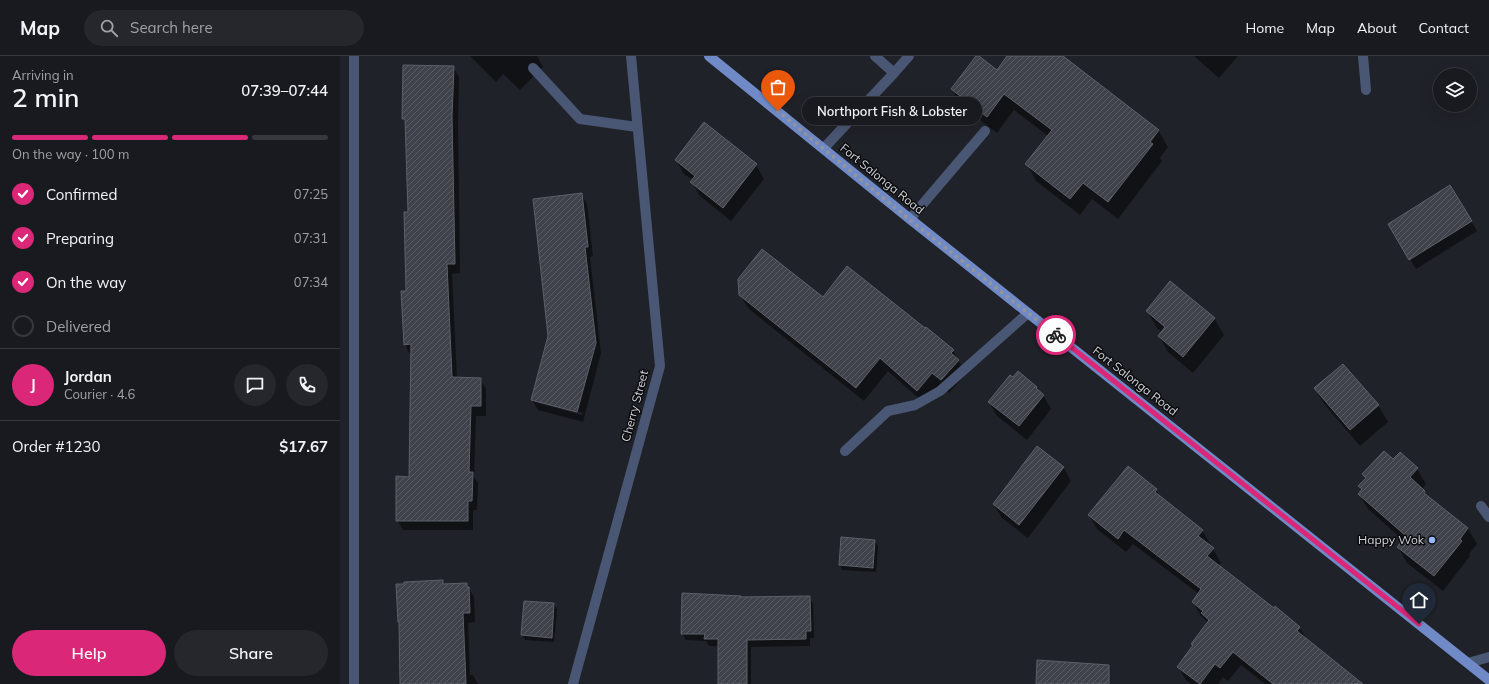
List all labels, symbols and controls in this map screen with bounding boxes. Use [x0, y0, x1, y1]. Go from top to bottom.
search box [84, 10, 364, 46]
text: Map [20, 16, 60, 40]
icon: search [98, 17, 120, 39]
text: Search here [130, 18, 213, 37]
text: Home [1245, 19, 1284, 37]
text: Map [1306, 19, 1335, 37]
text: About [1357, 19, 1397, 37]
text: Contact [1419, 19, 1469, 37]
text: Arriving in [12, 67, 74, 83]
map controls [1433, 68, 1477, 112]
button: layers [1433, 68, 1477, 112]
pin [761, 70, 795, 111]
icon: bag [767, 76, 789, 98]
text: 2 min [12, 81, 80, 114]
text: 07:39–07:44 [241, 81, 328, 100]
callout: Northport Fish & Lobster [802, 97, 982, 125]
text: Northport Fish & Lobster [817, 103, 967, 119]
street label: Fort Salonga Road [837, 140, 927, 217]
text: On the way · 100 m [12, 146, 129, 162]
icon: check [12, 183, 34, 205]
text: Confirmed [46, 185, 117, 204]
text: 07:25 [294, 186, 328, 202]
icon: check [12, 227, 34, 249]
text: Preparing [46, 229, 114, 248]
text: 07:31 [294, 230, 328, 246]
icon: check [12, 271, 34, 293]
text: On the way [46, 273, 126, 292]
text: 07:34 [294, 274, 328, 290]
courier [1036, 315, 1076, 355]
text: Delivered [46, 317, 111, 336]
icon: bike [1045, 324, 1067, 346]
street label: Fort Salonga Road [1090, 343, 1181, 418]
button: chat [234, 364, 276, 406]
button: phone [286, 364, 328, 406]
text: Jordan [64, 367, 112, 386]
street label: Cherry Street [618, 368, 651, 443]
text: J [30, 375, 36, 394]
text: Courier · 4.6 [64, 386, 135, 402]
text: Order #1230 [12, 437, 100, 456]
text: $17.67 [279, 437, 328, 456]
place label: Happy Wok [1358, 532, 1425, 547]
marker: Happy Wok [1427, 535, 1437, 545]
pin [1402, 583, 1436, 624]
icon: home [1408, 589, 1430, 611]
button: Help [12, 630, 166, 676]
button: Share [174, 630, 328, 676]

